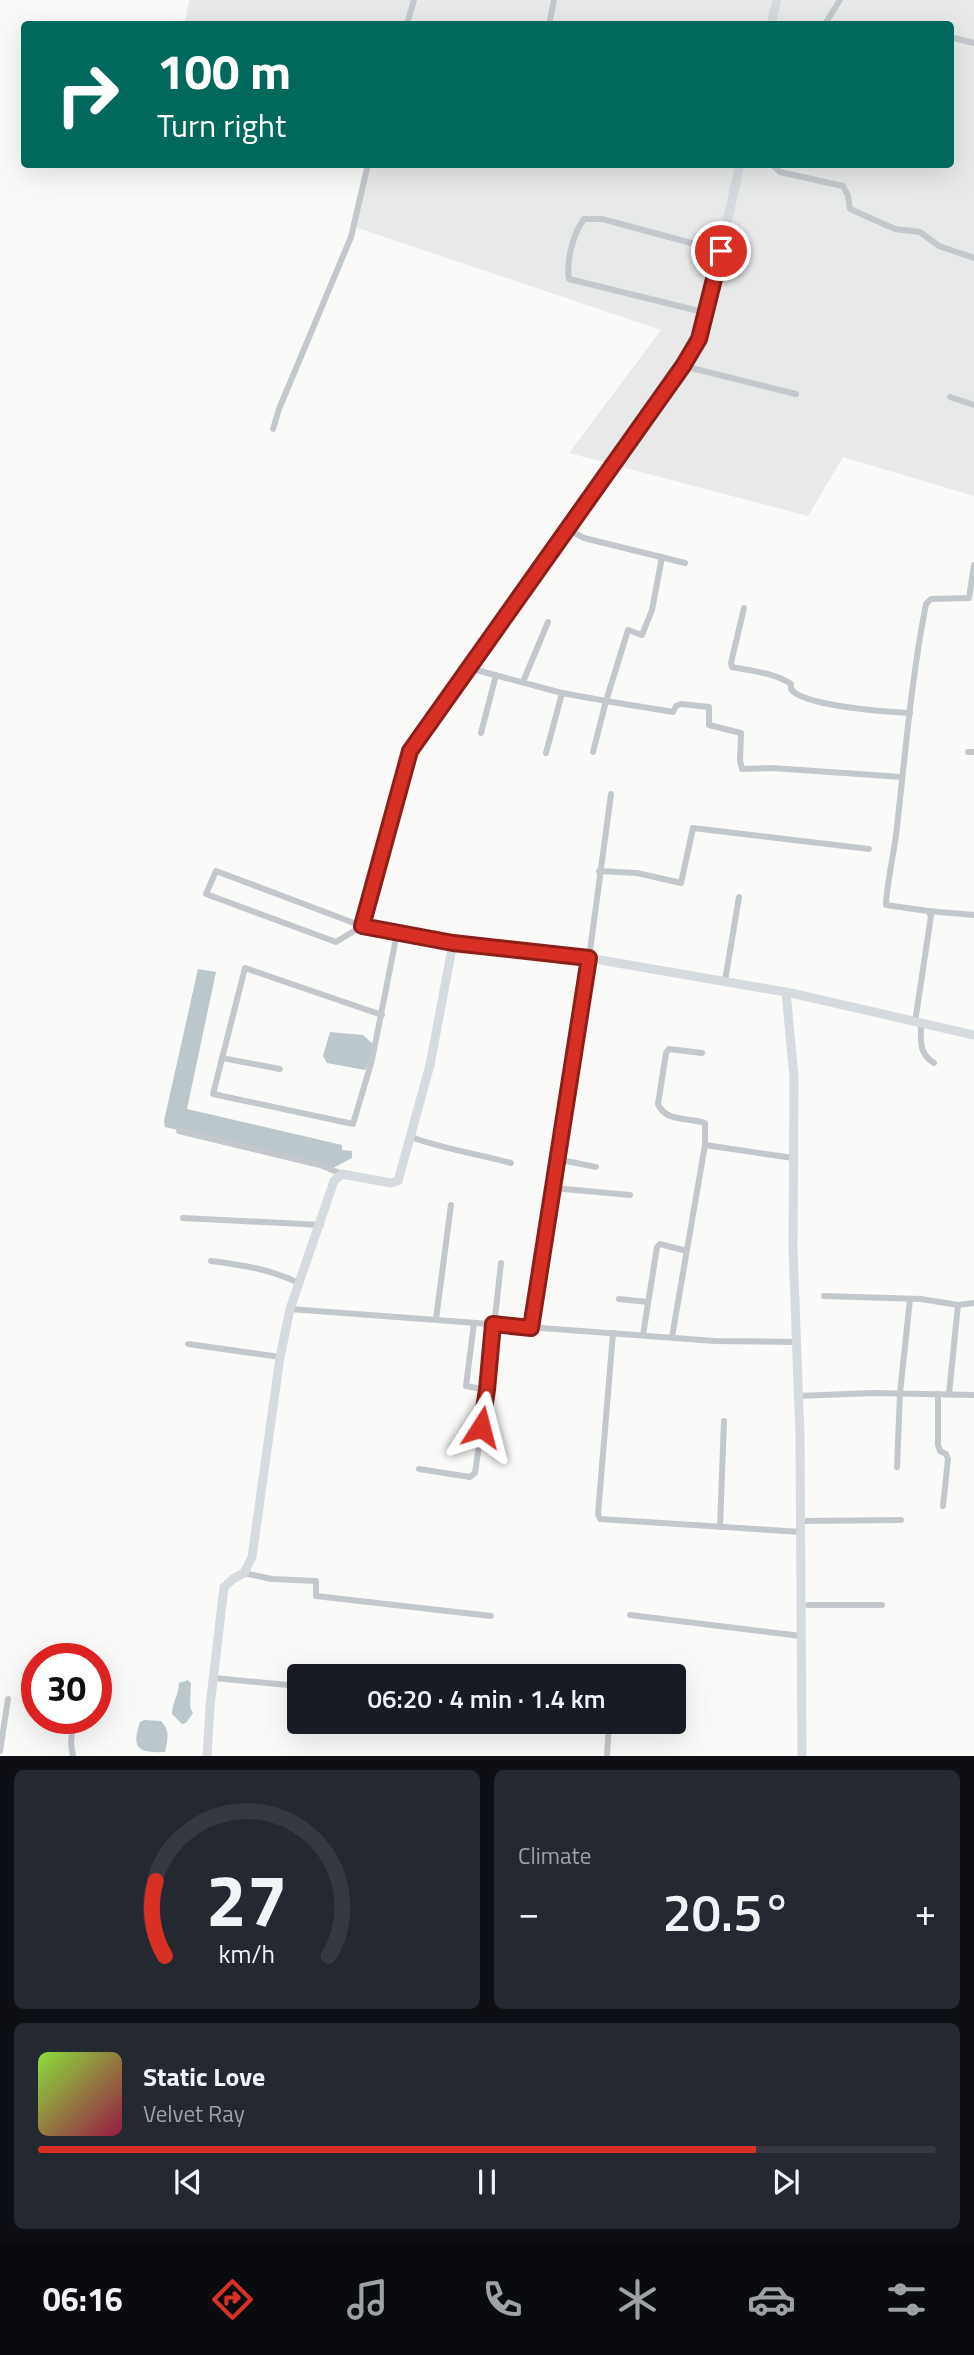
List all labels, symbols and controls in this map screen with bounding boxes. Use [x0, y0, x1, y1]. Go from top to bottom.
text: 100 m [157, 33, 291, 108]
icon: right [42, 49, 133, 140]
text: Turn right [157, 101, 286, 149]
pin [691, 221, 751, 281]
icon: arrive [702, 232, 740, 270]
position arrow [444, 1390, 518, 1464]
speed limit sign: 30 [21, 1643, 112, 1734]
text: 06:20 · 4 min · 1.4 km [367, 1679, 606, 1718]
text: Climate [518, 1838, 591, 1873]
text: 27 [206, 1844, 288, 1954]
text: 20.5° [663, 1872, 791, 1951]
text: − [518, 1883, 539, 1941]
text: + [915, 1883, 936, 1941]
text: km/h [219, 1934, 275, 1972]
text: Static Love [143, 2057, 265, 2096]
text: Velvet Ray [143, 2096, 245, 2131]
icon: previous [169, 2163, 207, 2201]
icon: pause [468, 2163, 506, 2201]
icon: next [767, 2163, 805, 2201]
text: 06:16 [43, 2275, 123, 2323]
icon: directions [208, 2275, 257, 2324]
icon: music [343, 2275, 392, 2324]
icon: phone [478, 2275, 527, 2324]
icon: climate [613, 2275, 662, 2324]
icon: car [747, 2275, 796, 2324]
icon: filters [882, 2275, 931, 2324]

